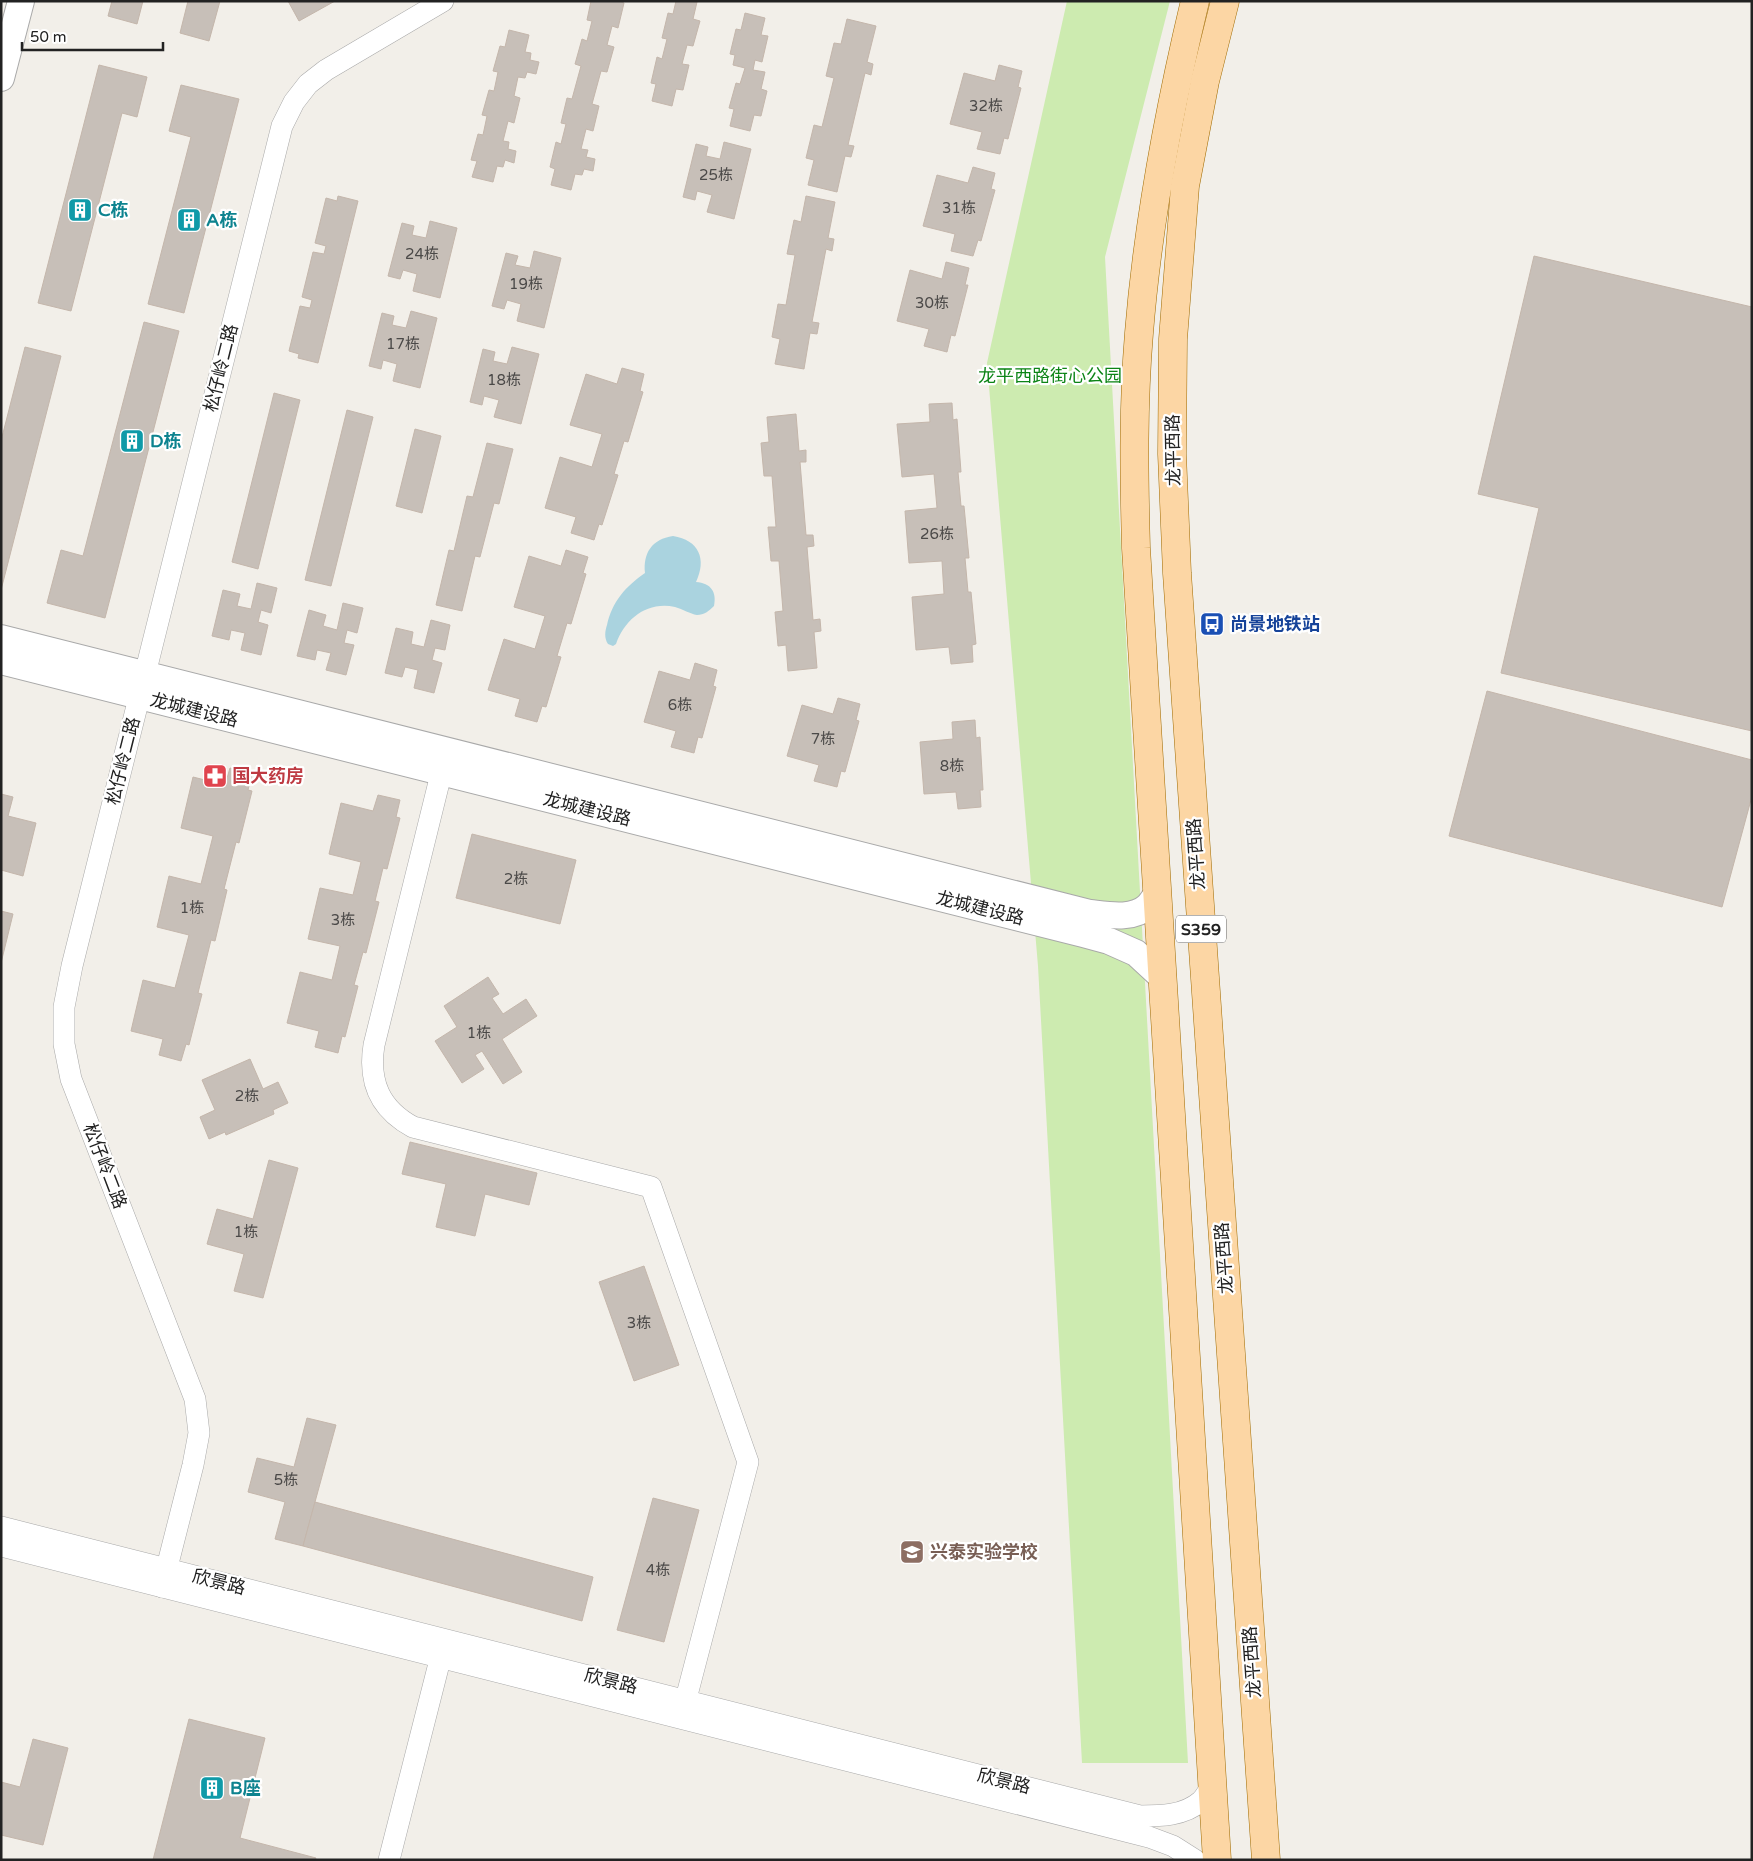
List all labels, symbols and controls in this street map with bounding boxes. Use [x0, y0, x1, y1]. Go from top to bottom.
scale bar [22, 20, 164, 52]
text: 50 m [30, 28, 67, 46]
house number: 32栋 [969, 97, 1003, 115]
house number: 25栋 [699, 166, 733, 184]
building icon: C栋 [67, 197, 93, 223]
place label: C栋 [98, 199, 129, 221]
house number: 31栋 [942, 199, 976, 217]
building icon: A栋 [176, 207, 202, 233]
place label: A栋 [206, 209, 237, 231]
house number: 24栋 [405, 245, 439, 263]
house number: 19栋 [509, 275, 543, 293]
house number: 30栋 [915, 294, 949, 312]
street label: 松仔岭二路 [199, 322, 243, 414]
house number: 17栋 [386, 335, 420, 353]
park label: 龙平西路街心公园 [978, 365, 1122, 387]
house number: 18栋 [487, 371, 521, 389]
street label: 龙平西路 [1161, 414, 1185, 486]
building icon: D栋 [119, 428, 145, 454]
place label: D栋 [150, 430, 182, 452]
house number: 26栋 [920, 525, 954, 543]
bus stop icon: 尚景地铁站 [1199, 611, 1225, 637]
place label: 尚景地铁站 [1230, 613, 1320, 635]
street label: 龙城建设路 [148, 688, 240, 732]
house number: 6栋 [668, 696, 692, 714]
street label: 松仔岭二路 [101, 715, 145, 807]
house number: 7栋 [811, 730, 835, 748]
house number: 8栋 [940, 757, 964, 775]
pharmacy icon: 国大药房 [202, 763, 228, 789]
place label: 国大药房 [232, 765, 304, 787]
street label: 龙城建设路 [541, 787, 633, 831]
street label: 龙平西路 [1183, 817, 1209, 891]
house number: 2栋 [504, 870, 528, 888]
street label: 龙城建设路 [934, 886, 1026, 930]
house number: 1栋 [180, 899, 204, 917]
house number: 3栋 [331, 911, 355, 929]
road number: S359 [1176, 916, 1226, 942]
house number: 1栋 [467, 1024, 491, 1042]
house number: 2栋 [235, 1087, 259, 1105]
street label: 松仔岭二路 [79, 1120, 131, 1212]
street label: 龙平西路 [1211, 1221, 1237, 1295]
house number: 1栋 [234, 1223, 258, 1241]
house number: 3栋 [627, 1314, 651, 1332]
house number: 5栋 [274, 1471, 298, 1489]
school or university icon: 兴泰实验学校 [899, 1539, 925, 1565]
place label: 兴泰实验学校 [930, 1541, 1038, 1563]
house number: 4栋 [646, 1561, 670, 1579]
street label: 欣景路 [190, 1565, 248, 1599]
street label: 龙平西路 [1239, 1625, 1265, 1699]
street label: 欣景路 [582, 1664, 640, 1698]
street label: 欣景路 [975, 1764, 1033, 1798]
building icon: B座 [199, 1775, 225, 1801]
place label: B座 [230, 1777, 260, 1799]

